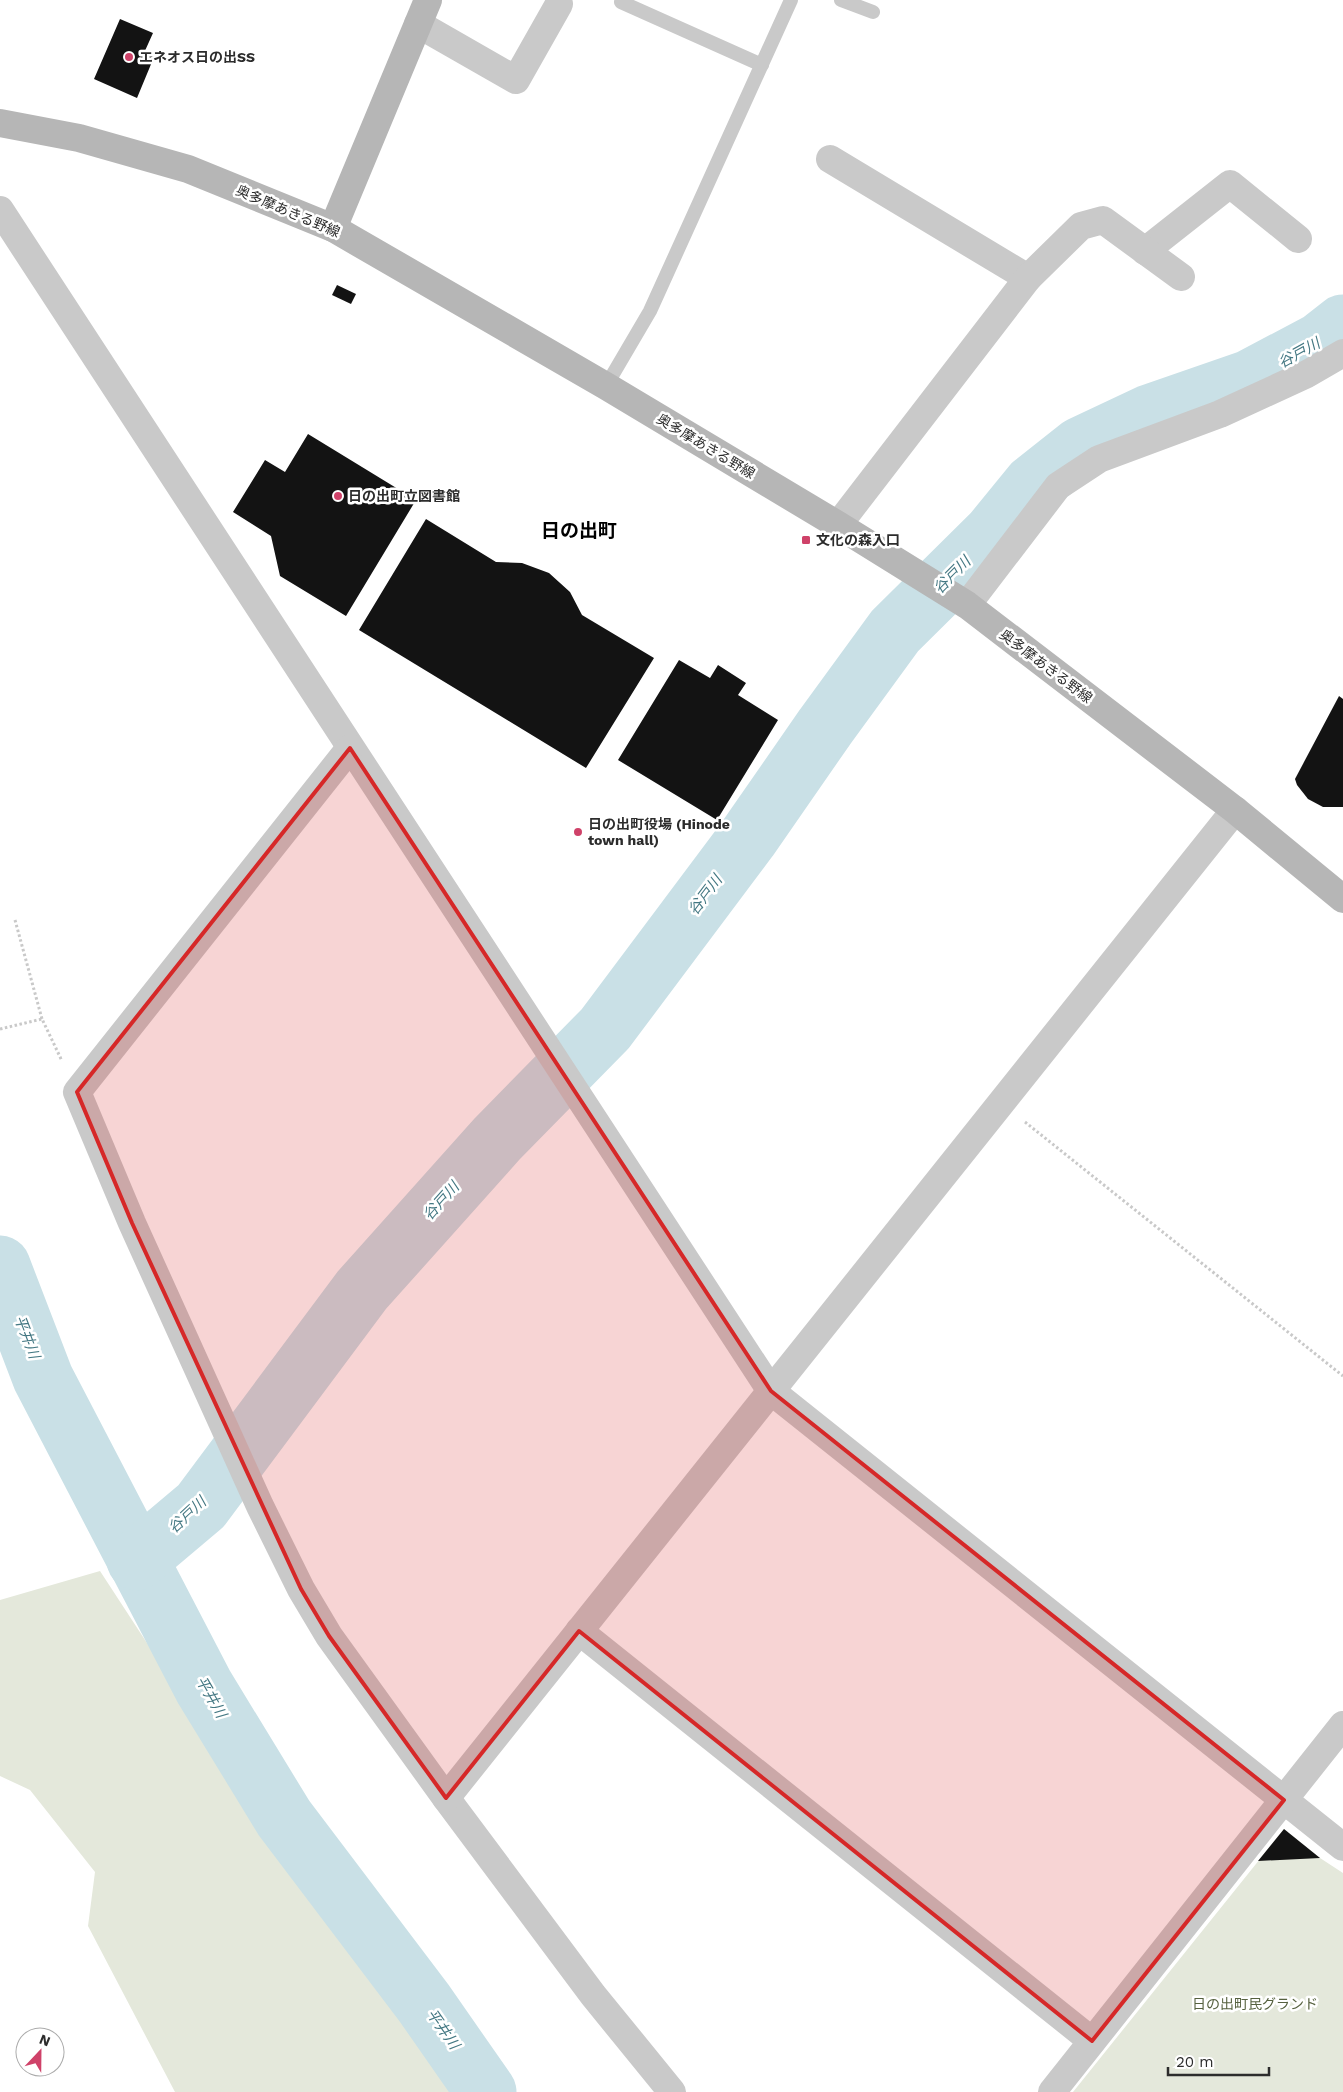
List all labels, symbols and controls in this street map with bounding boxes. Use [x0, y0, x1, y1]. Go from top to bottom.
place label: エネオス日の出SS [139, 49, 255, 65]
marker: エネオス日の出SS [123, 51, 135, 63]
street label: 奥多摩あきる野線 [233, 182, 343, 240]
water label: 谷戸川 [1275, 333, 1325, 372]
street label: 奥多摩あきる野線 [654, 410, 758, 482]
place label: 日の出町立図書館 [348, 488, 460, 504]
marker: 日の出町立図書館 [332, 490, 344, 502]
district label: 日の出町 [541, 519, 617, 542]
place label: 文化の森入口 [816, 532, 900, 548]
marker: 文化の森入口 [800, 534, 812, 546]
water label: 谷戸川 [930, 551, 976, 597]
street label: 奥多摩あきる野線 [997, 626, 1095, 706]
place label: 日の出町役場 (Hinode town hall) [588, 816, 730, 848]
marker: 日の出町役場 (Hinode town hall) [572, 826, 584, 838]
water label: 谷戸川 [684, 870, 727, 918]
water label: 谷戸川 [419, 1177, 464, 1224]
water label: 平井川 [11, 1313, 44, 1363]
water label: 谷戸川 [164, 1492, 211, 1537]
water label: 平井川 [192, 1673, 231, 1723]
park label: 日の出町民グランド [1192, 1996, 1318, 2012]
water label: 平井川 [423, 2005, 464, 2054]
north arrow [15, 2027, 65, 2077]
text: N [37, 2031, 53, 2049]
scale bar [1168, 2044, 1269, 2076]
text: 20 m [1176, 2053, 1214, 2071]

